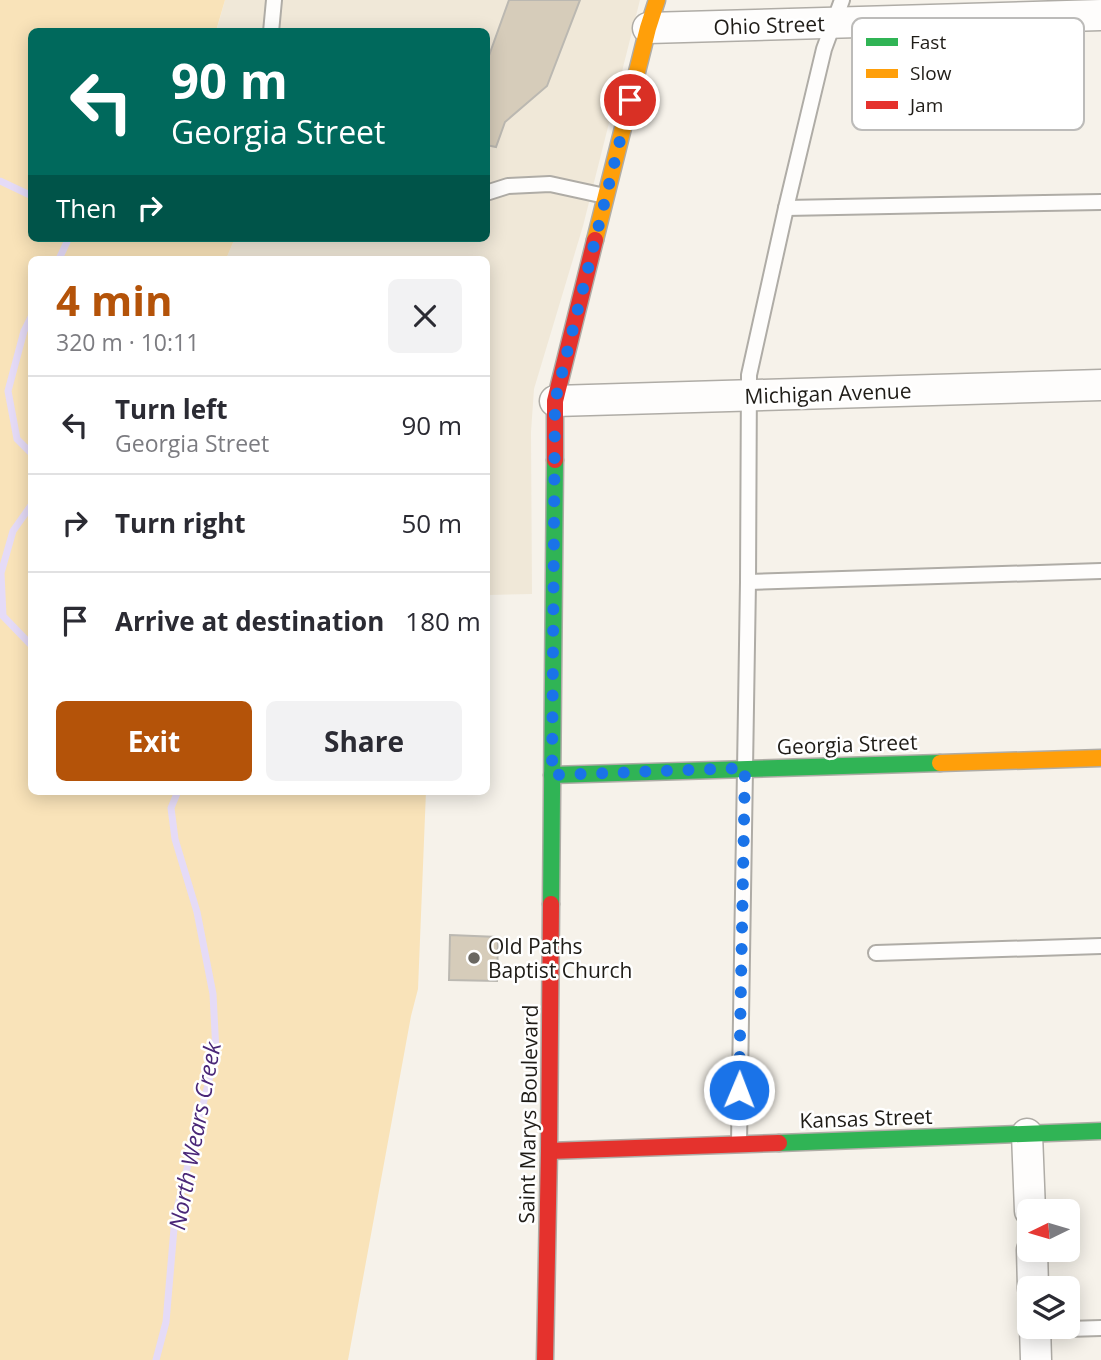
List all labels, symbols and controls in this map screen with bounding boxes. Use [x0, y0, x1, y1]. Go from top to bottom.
street label: Ohio Street [713, 9, 825, 41]
legend [852, 18, 1084, 130]
text: Fast [910, 29, 946, 55]
text: 90 m [171, 47, 288, 113]
icon: left [56, 56, 147, 147]
text: Slow [910, 60, 952, 86]
pin [600, 70, 660, 130]
icon: arrive [611, 81, 649, 119]
text: Jam [908, 92, 943, 118]
text: Georgia Street [171, 110, 385, 153]
icon: right [131, 189, 169, 227]
text: Then [56, 190, 117, 226]
text: 4 min [56, 271, 173, 328]
button: close [388, 279, 462, 353]
text: 320 m · 10:11 [56, 326, 199, 358]
street label: Michigan Avenue [744, 376, 912, 410]
text: Turn left [115, 391, 227, 427]
icon: left [56, 406, 94, 444]
text: 90 m [401, 407, 462, 443]
text: Georgia Street [115, 427, 269, 459]
icon: right [56, 504, 94, 542]
text: Turn right [115, 505, 246, 541]
text: 50 m [401, 505, 462, 541]
icon: arrive [56, 602, 94, 640]
text: Arrive at destination [115, 603, 384, 639]
text: 180 m [405, 603, 481, 639]
button: Exit [56, 701, 252, 781]
button: Share [266, 701, 462, 781]
street label: Georgia Street [776, 728, 918, 760]
place label: Old Paths Baptist Church [488, 932, 632, 984]
marker: Old Paths Baptist Church [466, 950, 482, 966]
street label: Saint Marys Boulevard [512, 1004, 544, 1224]
water label: North Wears Creek [160, 1039, 228, 1233]
position arrow [702, 1053, 776, 1127]
street label: Kansas Street [799, 1102, 933, 1134]
north arrow [1017, 1199, 1080, 1262]
map controls [1017, 1199, 1080, 1339]
button: layers [1017, 1276, 1080, 1339]

